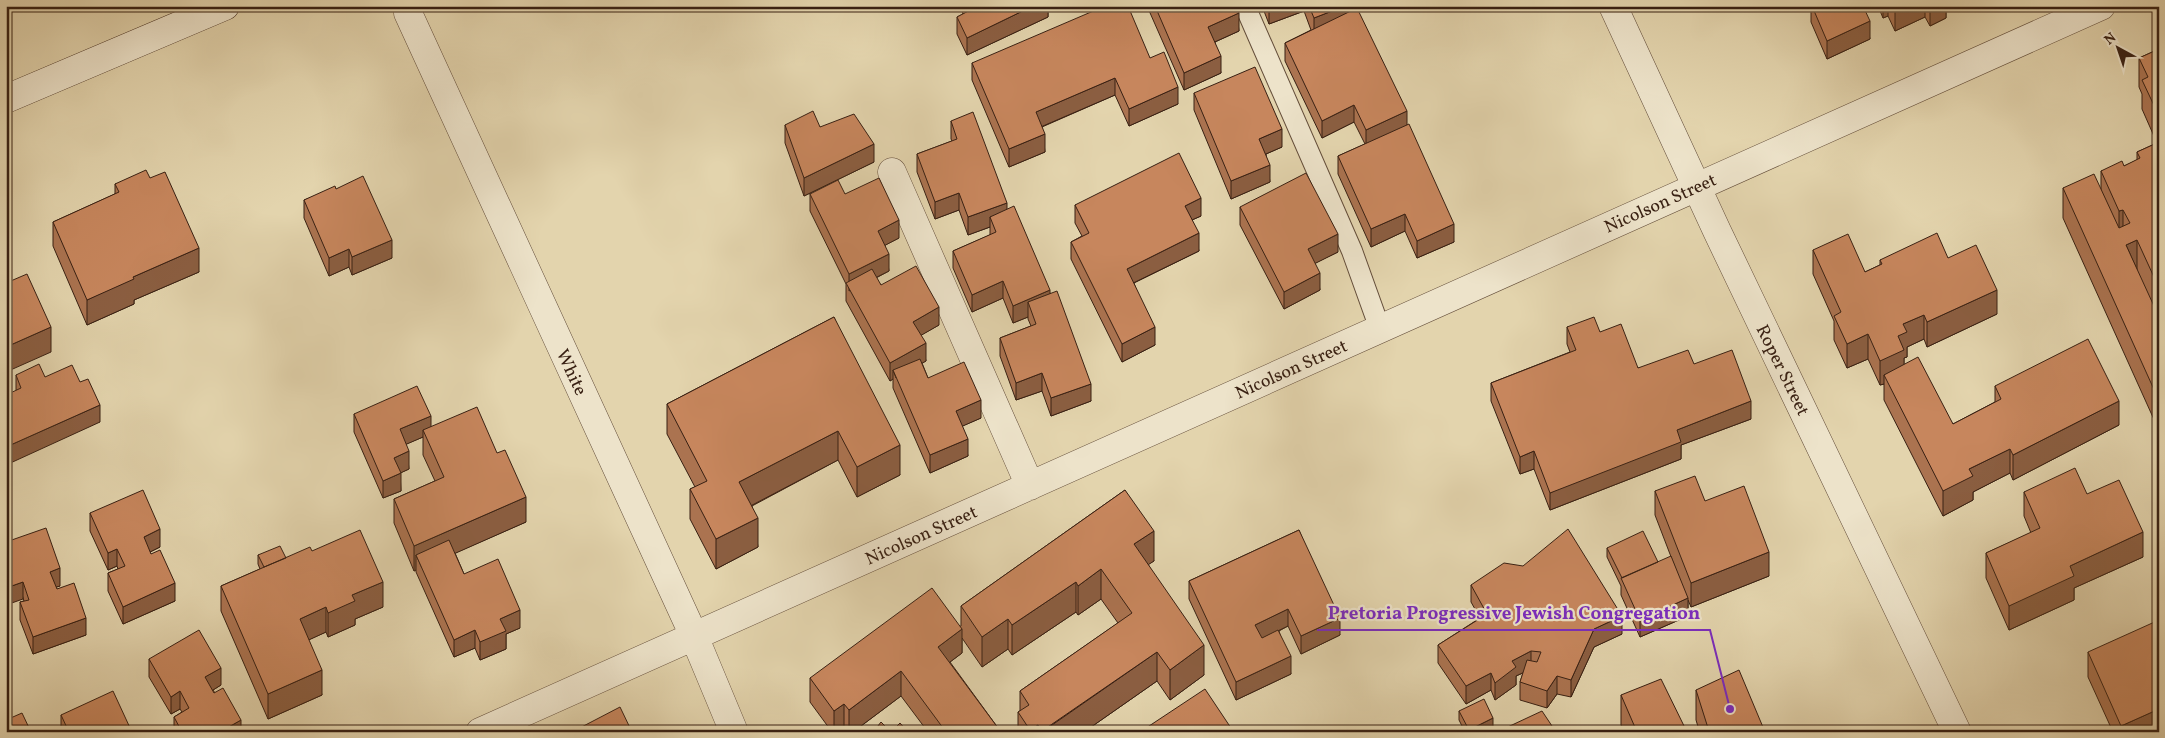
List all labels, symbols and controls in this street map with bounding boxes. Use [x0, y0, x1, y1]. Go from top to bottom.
north arrow [2092, 22, 2142, 72]
text: N [2101, 29, 2121, 50]
street label: Nicolson Street [1601, 168, 1721, 240]
street label: Roper Street [1749, 321, 1815, 420]
street label: Nicolson Street [1232, 334, 1352, 406]
street label: White [549, 345, 592, 400]
street label: Nicolson Street [862, 500, 982, 572]
callout: Pretoria Progressive Jewish Congregation [1317, 596, 1710, 630]
text: Pretoria Progressive Jewish Congregation [1328, 601, 1700, 627]

